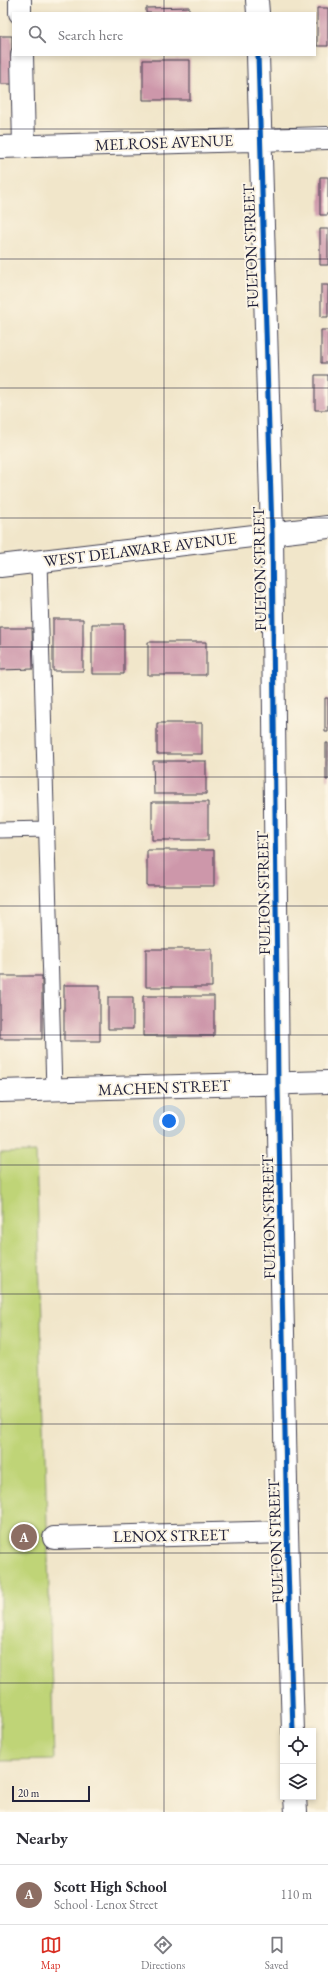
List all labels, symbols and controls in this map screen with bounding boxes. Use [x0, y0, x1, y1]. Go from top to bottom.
search box [12, 12, 316, 56]
icon: search [26, 23, 48, 45]
text: Search here [58, 25, 123, 44]
street label: MELROSE AVENUE [95, 130, 233, 155]
street label: FULTON STREET [238, 183, 263, 308]
street label: FULTON STREET [248, 506, 271, 631]
street label: WEST DELAWARE AVENUE [43, 527, 237, 572]
street label: FULTON STREET [252, 830, 275, 955]
street label: MACHEN STREET [97, 1075, 231, 1100]
your location [159, 1111, 179, 1131]
street label: FULTON STREET [257, 1154, 280, 1279]
street label: FULTON STREET [263, 1478, 288, 1603]
pin: A [11, 1522, 37, 1552]
street label: LENOX STREET [113, 1524, 229, 1547]
map controls [280, 1728, 316, 1800]
button: locate [280, 1728, 316, 1764]
button: layers [280, 1764, 316, 1800]
scale bar [12, 1784, 90, 1803]
text: 20 m [18, 1786, 39, 1800]
text: Nearby [16, 1827, 68, 1849]
text: Scott High School [54, 1877, 167, 1896]
text: A [24, 1886, 34, 1903]
text: 110 m [281, 1886, 312, 1903]
text: School · Lenox Street [54, 1896, 158, 1913]
tab: Map [40, 1934, 62, 1972]
tab: Directions [141, 1934, 185, 1972]
tab: Saved [265, 1934, 288, 1972]

